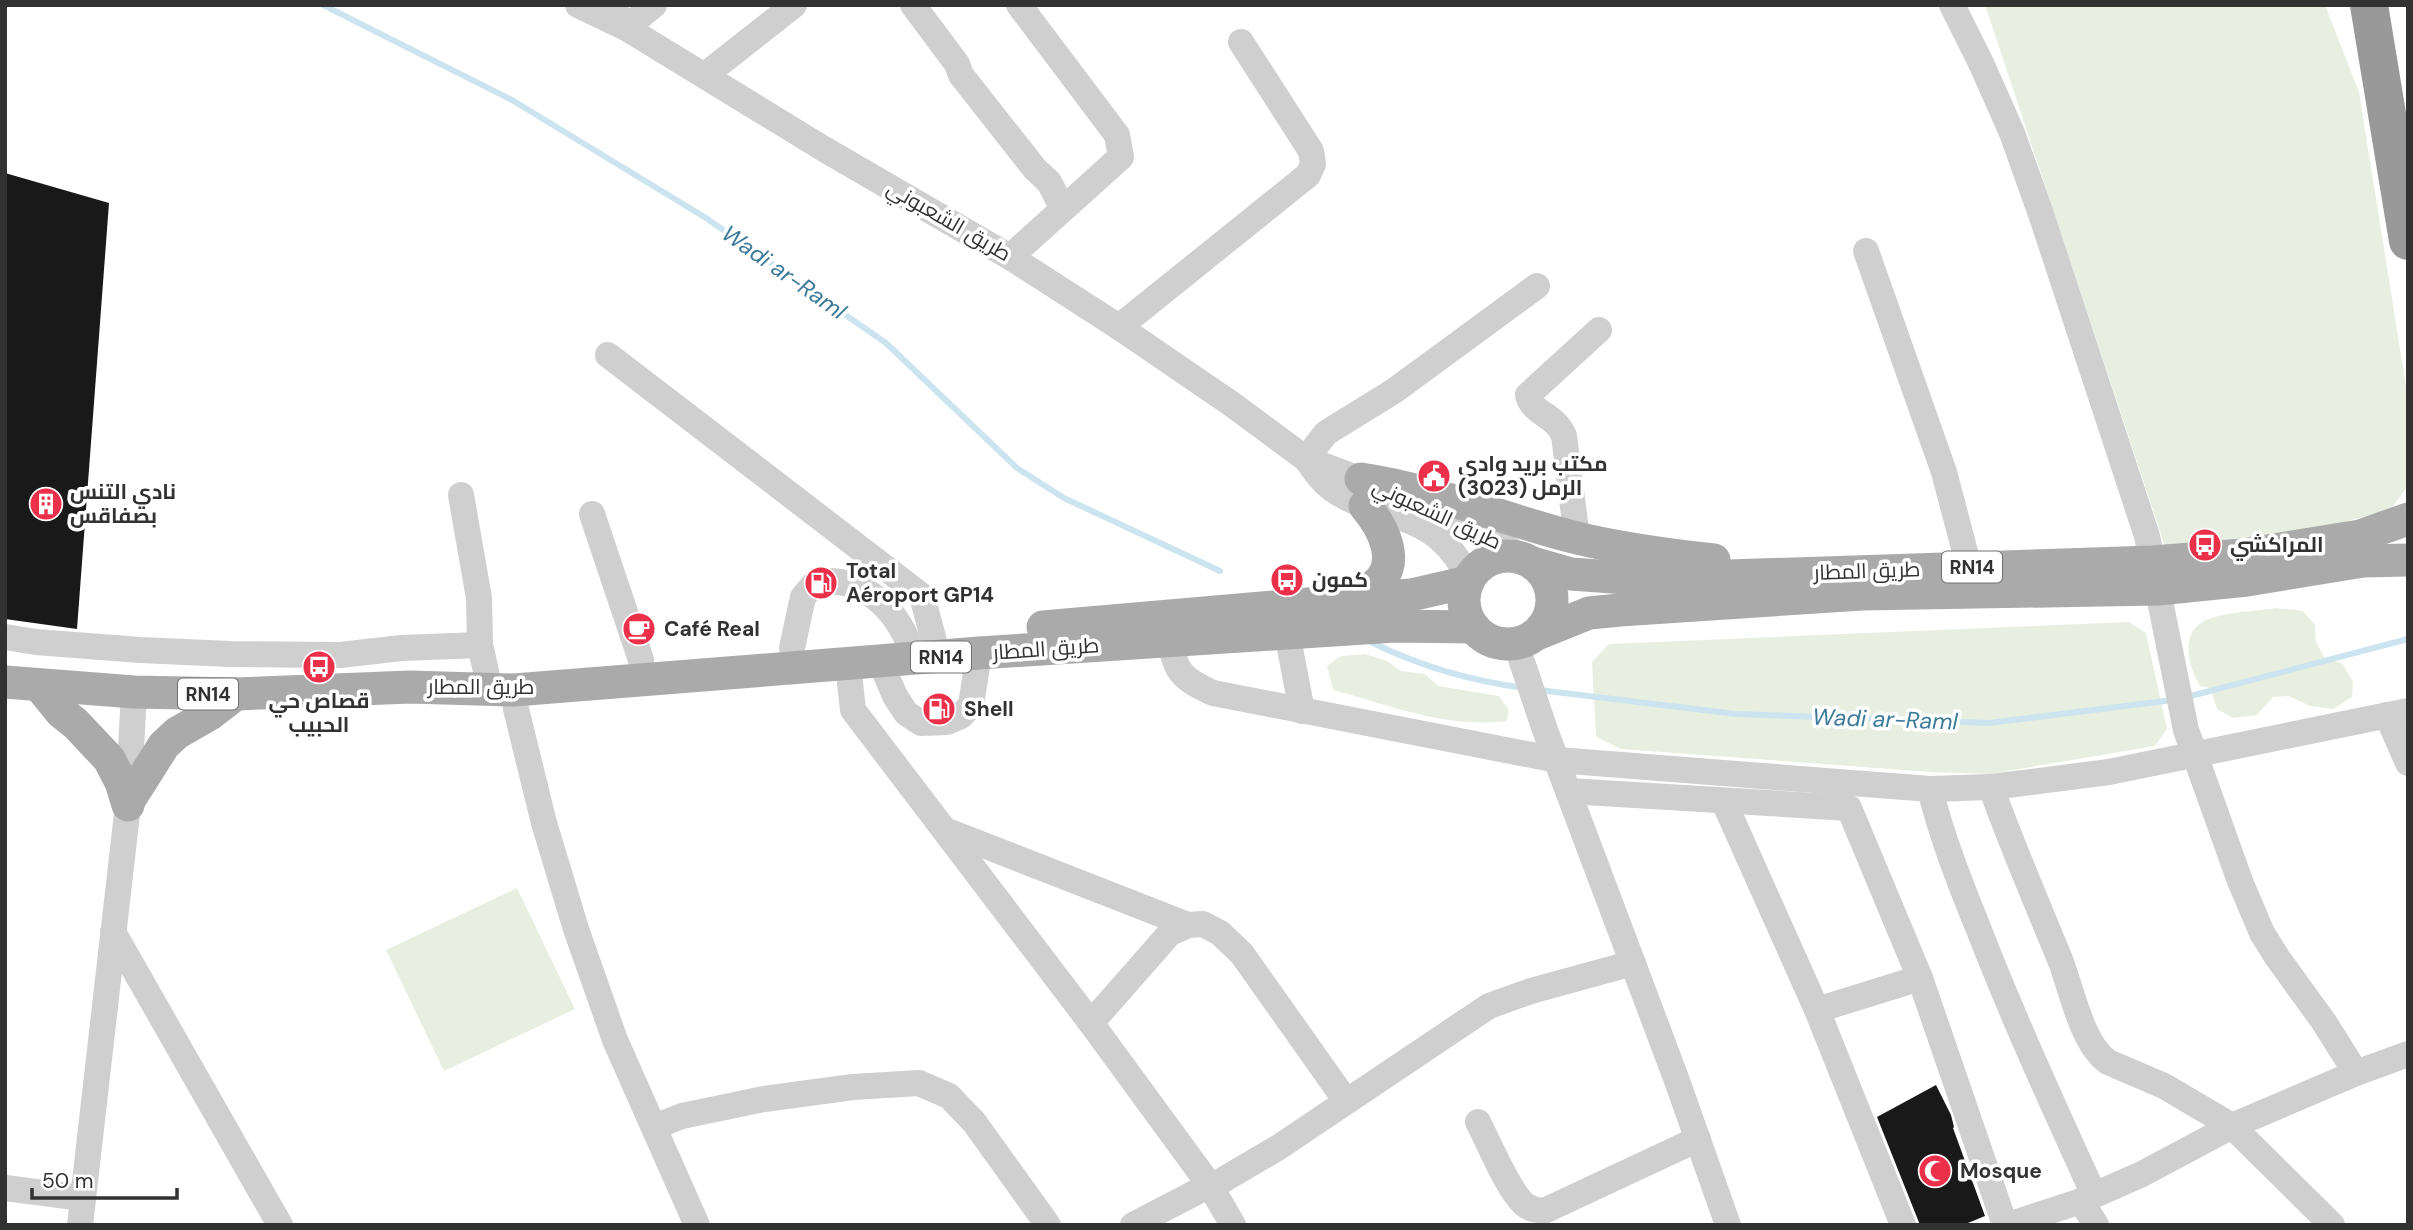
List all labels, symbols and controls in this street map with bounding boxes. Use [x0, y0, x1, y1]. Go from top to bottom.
street label: طريق الشعبوني [881, 174, 1016, 270]
water label: Wadi ar-Raml [716, 218, 853, 326]
place label: مكتب بريد وادي الرمل (3023) [1458, 450, 1608, 502]
public building icon: مكتب بريد وادي الرمل (3023) [1415, 457, 1453, 495]
street label: طريق الشعبوني [1367, 472, 1506, 558]
place label: نادي التنس بصفاقس [70, 478, 176, 530]
building icon: نادي التنس بصفاقس [27, 485, 65, 523]
bus stop icon: المراكشي [2186, 526, 2224, 564]
place label: المراكشي [2230, 531, 2324, 561]
road number: RN14 [1942, 552, 2002, 582]
street label: طريق المطار [1812, 555, 1921, 587]
place label: Total Aéroport GP14 [846, 557, 994, 609]
bus stop icon: كمون [1268, 561, 1306, 599]
fuel station icon: Total Aéroport GP14 [802, 564, 840, 602]
place label: كمون [1312, 566, 1368, 594]
cafe icon: Café Real [620, 610, 658, 648]
place label: Café Real [664, 615, 760, 643]
street label: طريق المطار [991, 631, 1100, 667]
road number: RN14 [911, 642, 971, 672]
bus stop icon: قصاص حي الحبيب [300, 648, 338, 686]
street label: طريق المطار [427, 673, 534, 701]
road number: RN14 [178, 678, 238, 709]
place label: قصاص حي الحبيب [268, 687, 370, 739]
fuel station icon: Shell [920, 690, 958, 728]
place label: Shell [964, 695, 1014, 723]
water label: Wadi ar-Raml [1812, 701, 1959, 737]
mosque icon: Mosque [1916, 1152, 1954, 1190]
scale bar [32, 1156, 177, 1200]
place label: Mosque [1960, 1157, 2042, 1185]
text: 50 m [42, 1167, 93, 1195]

